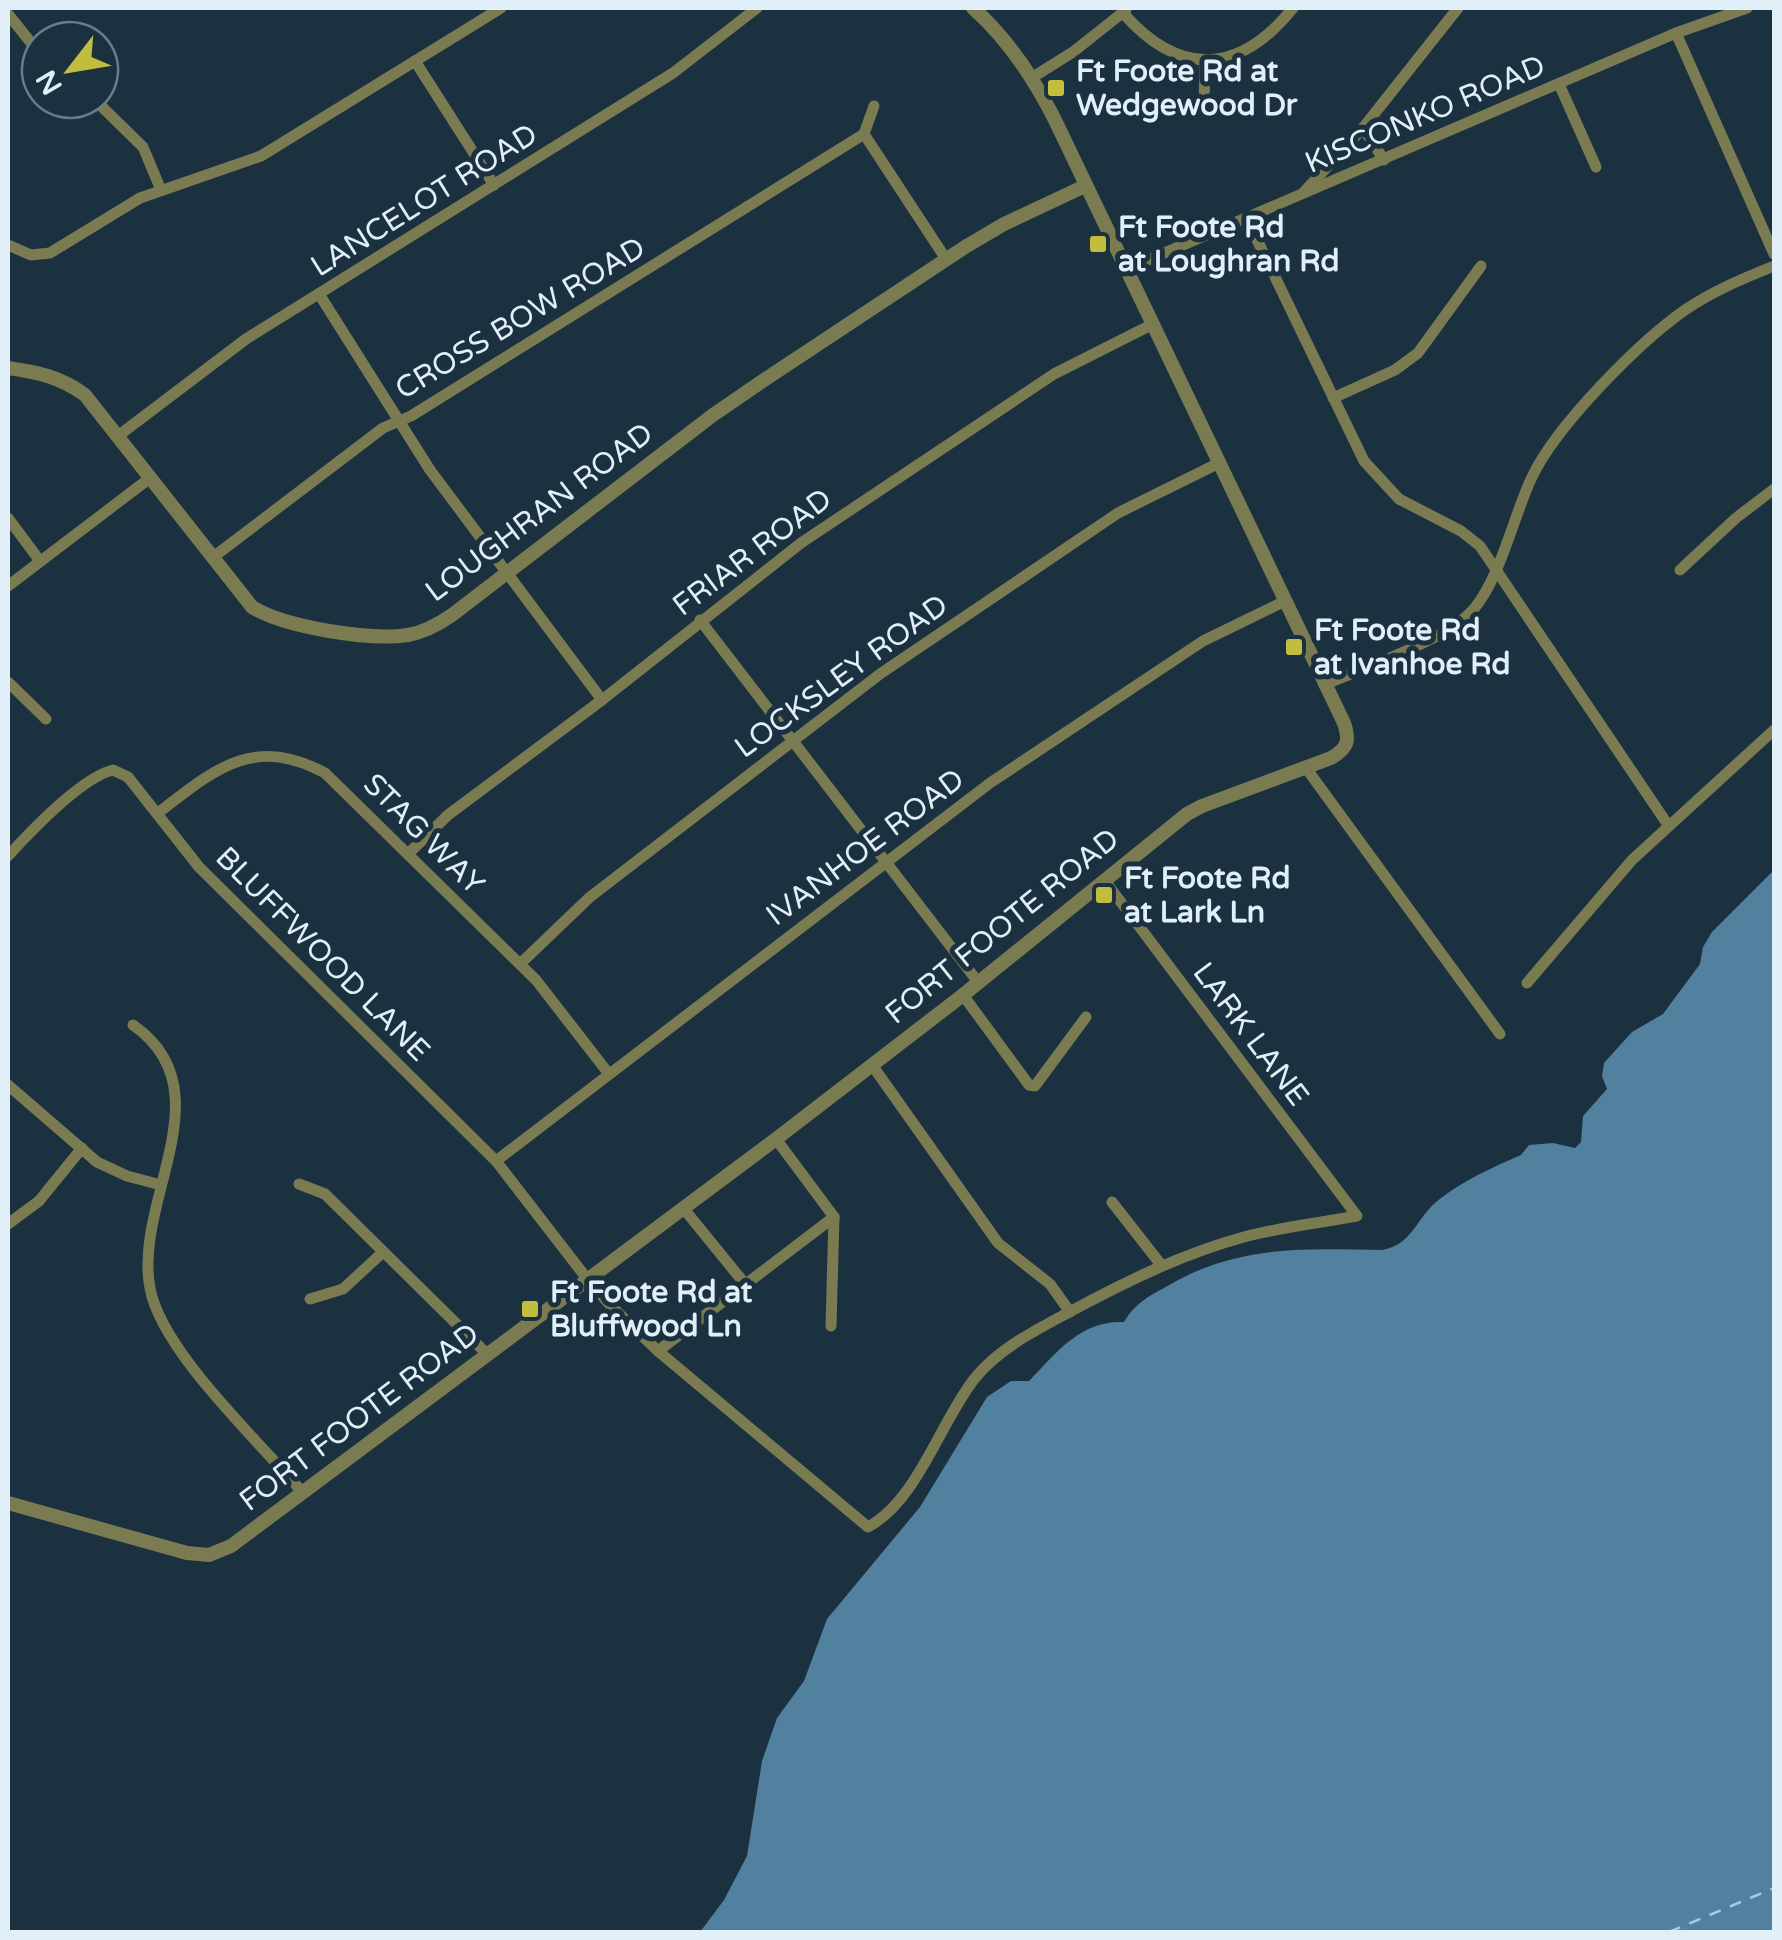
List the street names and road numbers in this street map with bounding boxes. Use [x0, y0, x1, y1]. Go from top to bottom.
street label: KISCONKO ROAD [1300, 47, 1551, 182]
street label: LANCELOT ROAD [304, 116, 544, 285]
street label: CROSS BOW ROAD [389, 229, 652, 408]
street label: LOUGHRAN ROAD [418, 415, 660, 610]
street label: FRIAR ROAD [665, 480, 839, 624]
street label: LOCKSLEY ROAD [727, 587, 955, 766]
street label: IVANHOE ROAD [759, 761, 972, 934]
street label: STAG WAY [355, 766, 492, 903]
street label: FORT FOOTE ROAD [878, 821, 1127, 1032]
street label: BLUFFWOOD LANE [208, 839, 438, 1069]
street label: LARK LANE [1184, 955, 1317, 1114]
street label: FORT FOOTE ROAD [232, 1315, 486, 1520]

